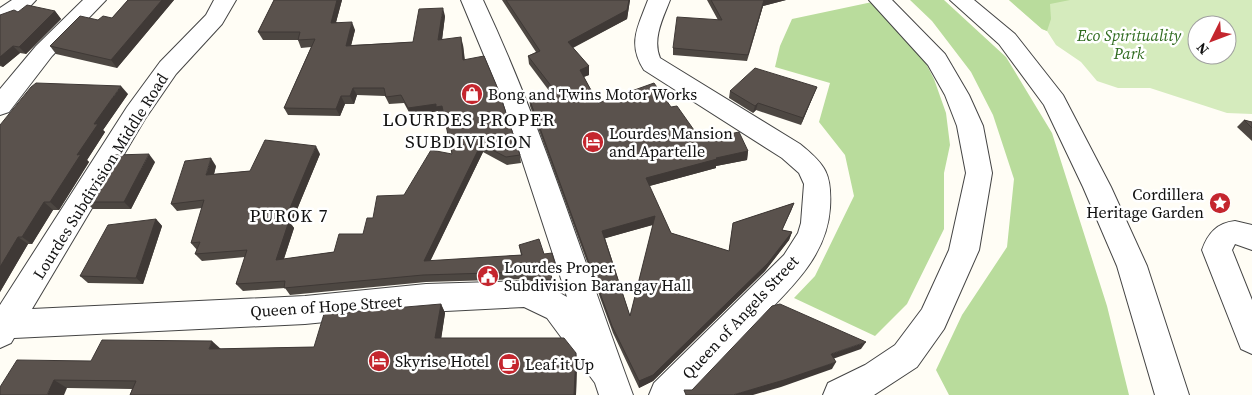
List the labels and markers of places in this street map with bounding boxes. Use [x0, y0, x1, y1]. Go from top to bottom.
shop icon: Bong and Twins Motor Works [460, 82, 484, 106]
place label: Bong and Twins Motor Works [488, 83, 697, 105]
place label: Lourdes Mansion and Apartelle [609, 122, 733, 162]
hotel icon: Lourdes Mansion and Apartelle [581, 130, 605, 154]
place label: Cordillera Heritage Garden [1086, 183, 1205, 223]
place icon: Cordillera Heritage Garden [1208, 191, 1232, 215]
place label: Lourdes Proper Subdivision Barangay Hall [504, 256, 692, 296]
public building icon: Lourdes Proper Subdivision Barangay Hall [476, 264, 500, 288]
hotel icon: Skyrise Hotel [367, 349, 391, 373]
place label: Skyrise Hotel [395, 350, 489, 372]
cafe icon: Leaf it Up [497, 352, 521, 376]
place label: Leaf it Up [525, 353, 594, 375]

